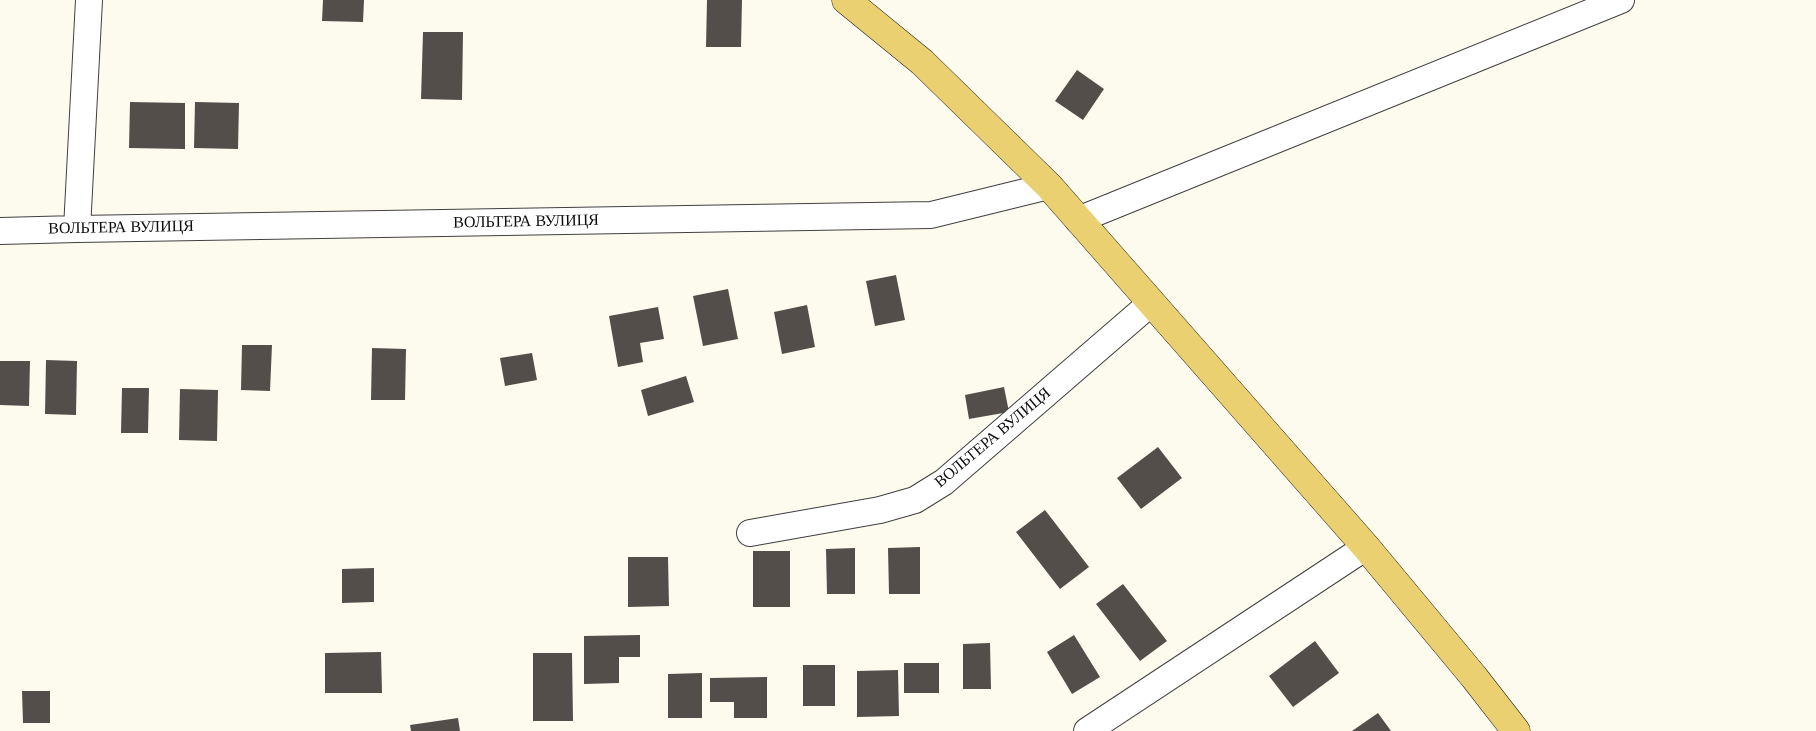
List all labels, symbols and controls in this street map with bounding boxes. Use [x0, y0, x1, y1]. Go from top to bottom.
street label: ВОЛЬТЕРА ВУЛИЦЯ [453, 211, 599, 233]
street label: ВОЛЬТЕРА ВУЛИЦЯ [48, 217, 194, 239]
street label: ВОЛЬТЕРА ВУЛИЦЯ [931, 384, 1055, 492]

